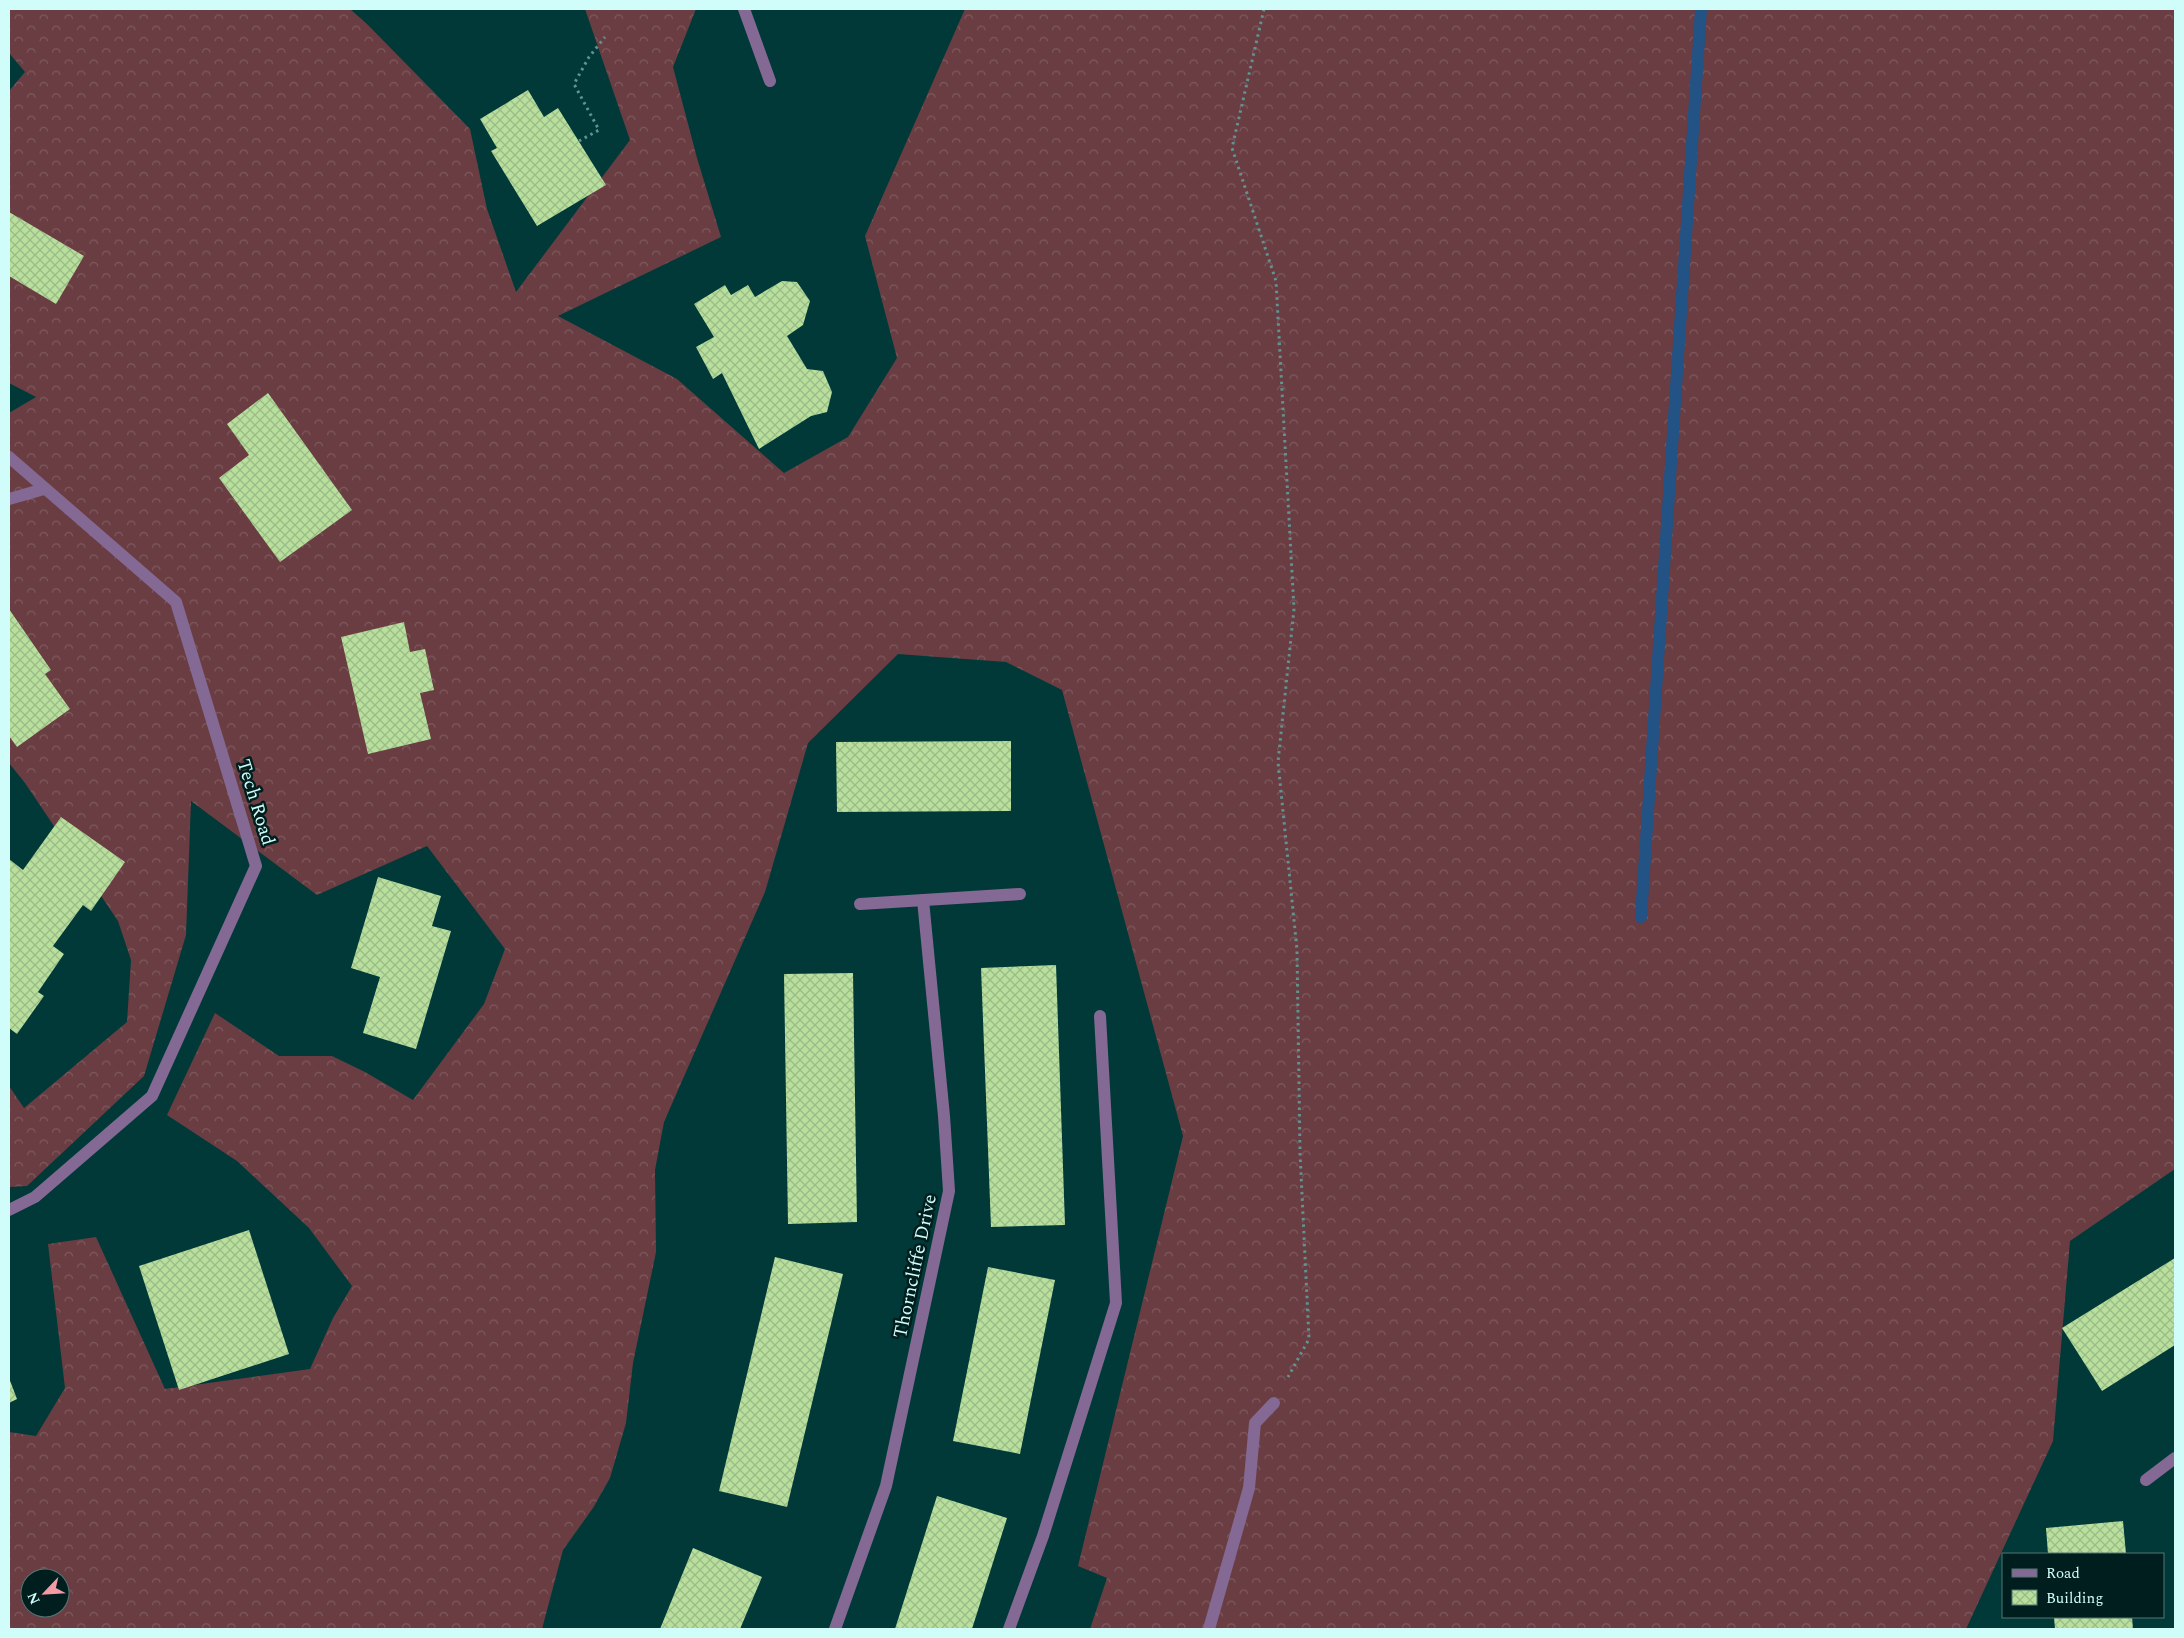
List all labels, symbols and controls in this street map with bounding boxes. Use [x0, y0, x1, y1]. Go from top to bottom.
street label: Tech Road [229, 756, 282, 849]
street label: Thorncliffe Drive [886, 1191, 945, 1341]
legend [2002, 1553, 2164, 1618]
text: Road [2046, 1562, 2080, 1585]
north arrow [20, 1568, 70, 1618]
text: Building [2046, 1587, 2103, 1610]
text: N [22, 1589, 46, 1608]

